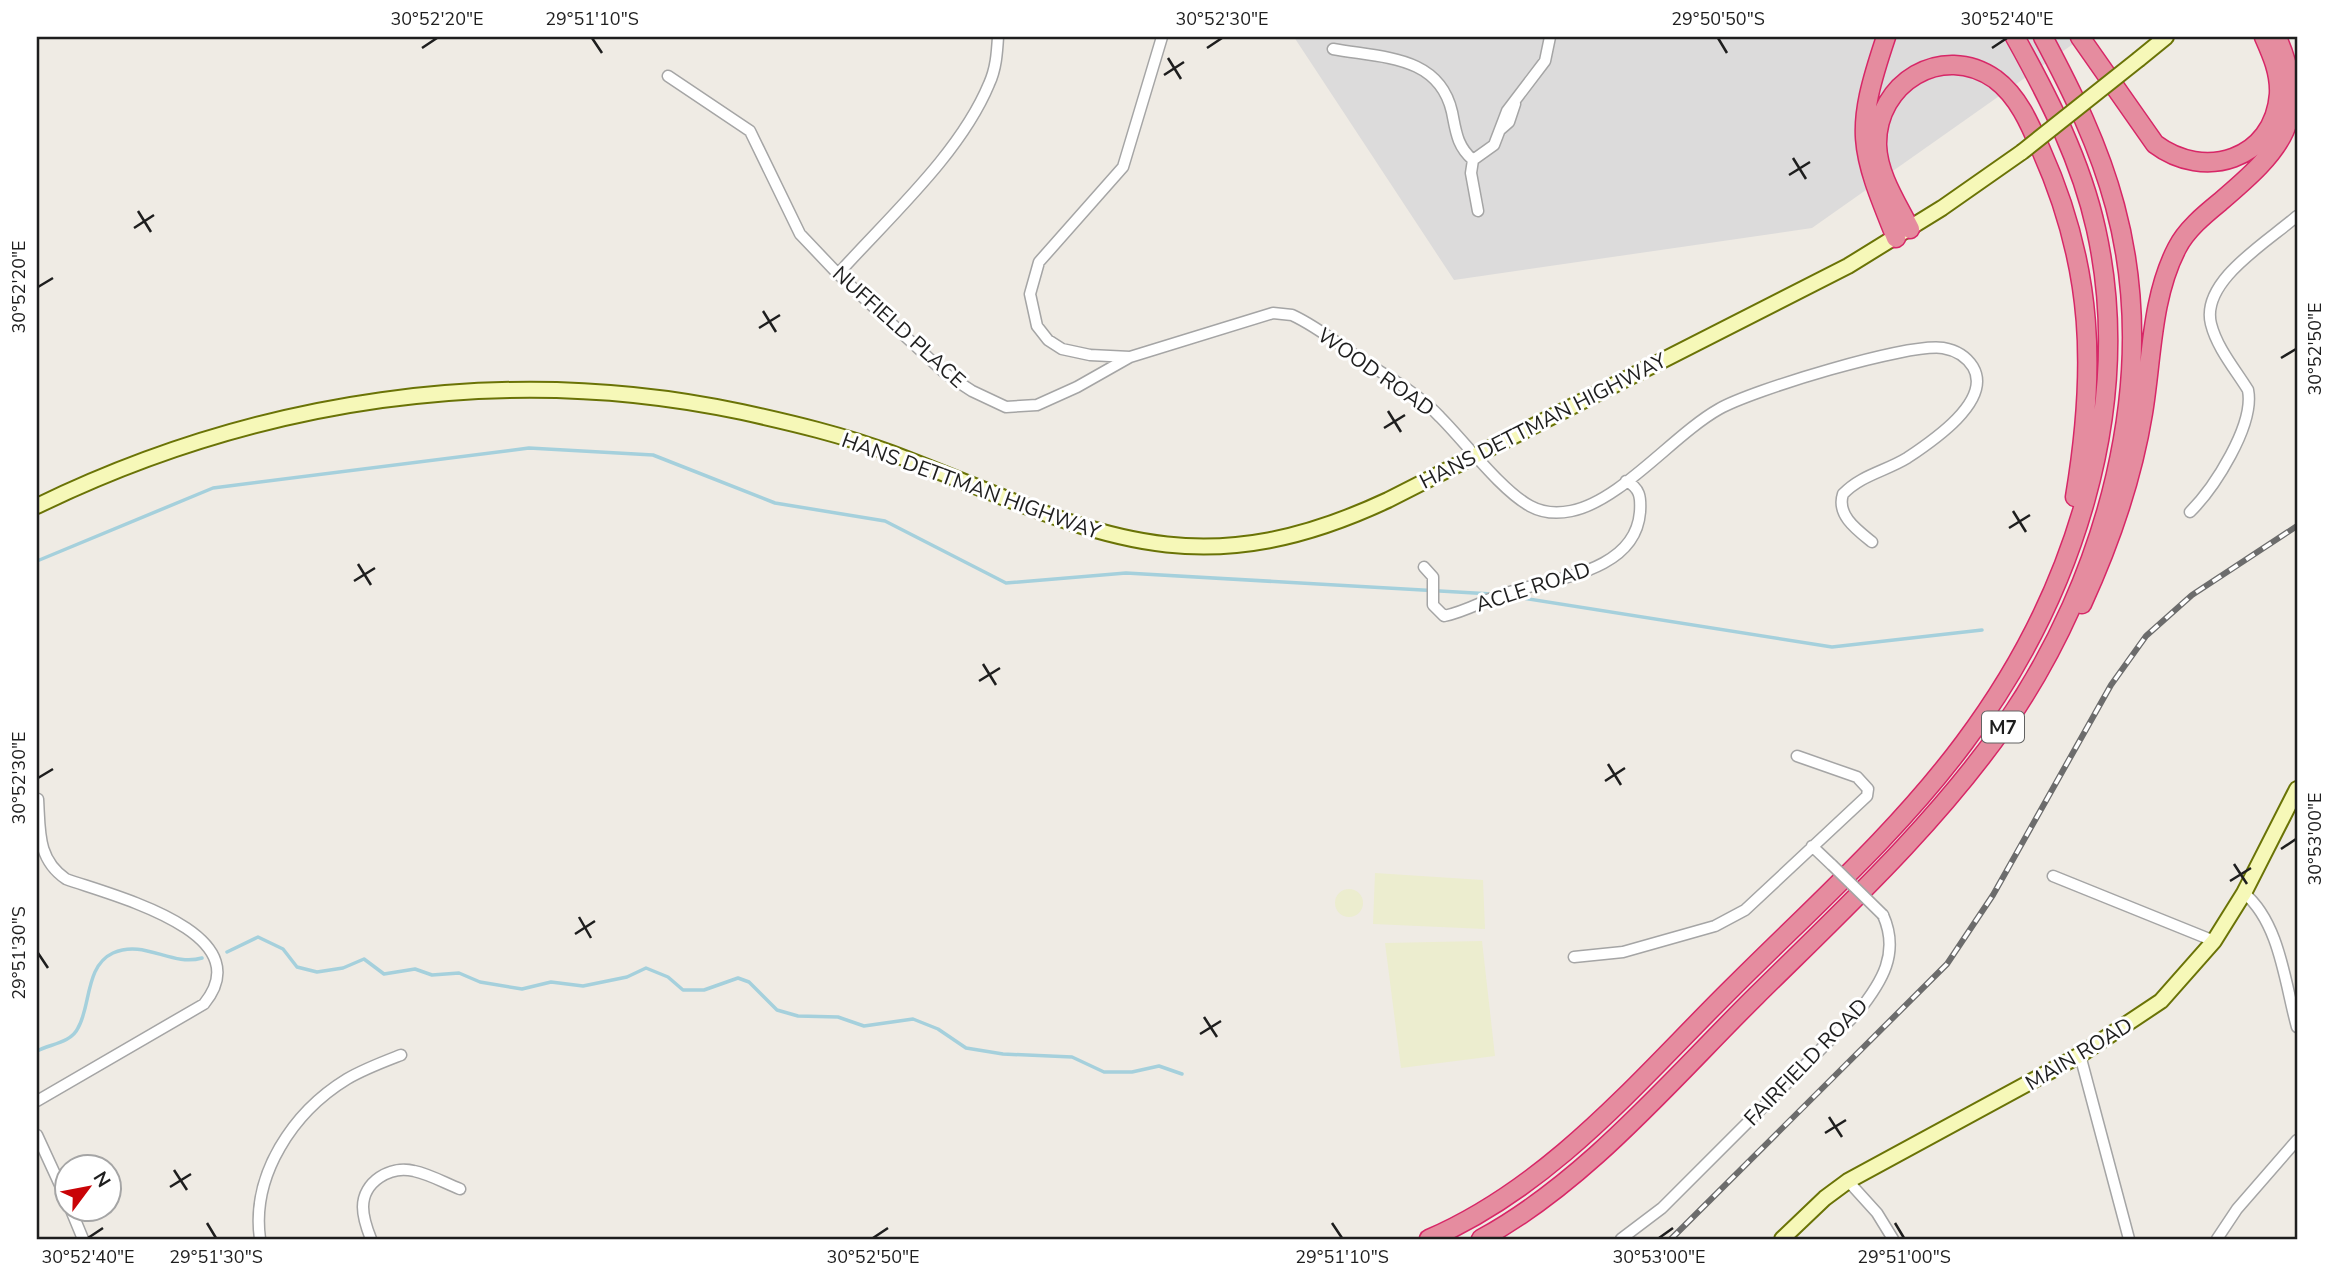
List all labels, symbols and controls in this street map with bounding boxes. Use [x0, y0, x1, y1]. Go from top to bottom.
text: 30°52'20"E [391, 7, 484, 31]
text: 29°51'10"S [545, 7, 639, 31]
text: 30°52'30"E [1176, 7, 1269, 31]
text: 29°50'50"S [1671, 7, 1765, 31]
text: 30°52'40"E [1961, 7, 2054, 31]
text: 30°52'20"E [7, 241, 31, 334]
street label: NUFFIELD PLACE [827, 260, 971, 394]
text: 30°52'50"E [2303, 303, 2327, 396]
street label: WOOD ROAD [1312, 321, 1440, 423]
street label: HANS DETTMAN HIGHWAY [1415, 346, 1672, 496]
street label: HANS DETTMAN HIGHWAY [838, 426, 1105, 546]
street label: ACLE ROAD [1472, 555, 1594, 619]
road number: M7 [1982, 712, 2024, 742]
text: 30°52'30"E [7, 732, 31, 825]
text: 30°53'00"E [2303, 793, 2327, 886]
text: 29°51'30"S [7, 906, 31, 1000]
street label: FAIRFIELD ROAD [1738, 992, 1874, 1132]
street label: MAIN ROAD [2020, 1011, 2138, 1097]
north arrow [52, 1154, 122, 1224]
text: N [87, 1167, 116, 1192]
text: 30°52'40"E [42, 1245, 135, 1269]
text: 29°51'30"S [169, 1245, 263, 1269]
text: 30°52'50"E [827, 1245, 920, 1269]
text: 29°51'10"S [1295, 1245, 1389, 1269]
text: 30°53'00"E [1613, 1245, 1706, 1269]
text: 29°51'00"S [1857, 1245, 1951, 1269]

